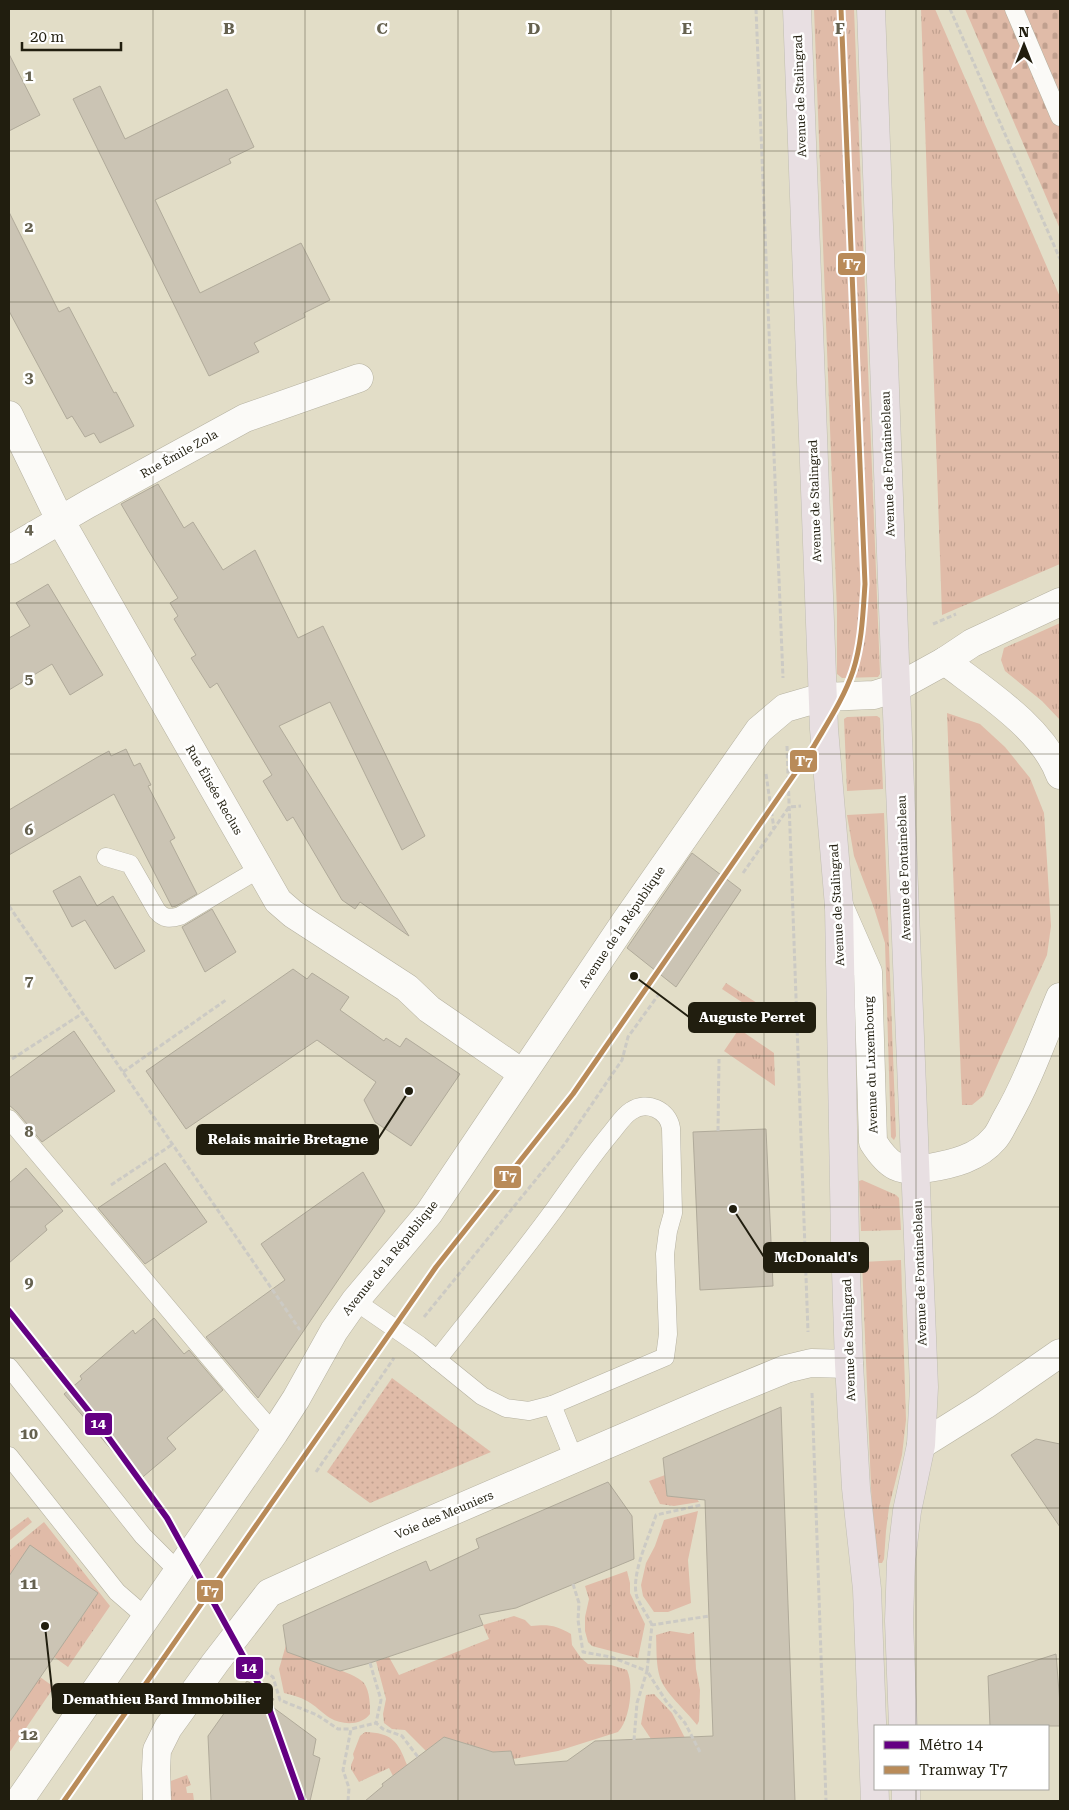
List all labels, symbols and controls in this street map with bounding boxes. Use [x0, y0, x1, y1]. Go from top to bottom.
text: B [223, 19, 235, 38]
text: C [376, 19, 388, 38]
text: D [528, 19, 541, 38]
text: E [682, 19, 692, 38]
text: F [835, 19, 845, 38]
scale bar [22, 20, 121, 52]
north arrow [999, 20, 1049, 70]
text: N [1019, 24, 1030, 40]
text: 20 m [30, 28, 65, 46]
street label: Avenue de Stalingrad [791, 34, 809, 158]
text: 1 [25, 66, 34, 85]
text: 2 [25, 217, 34, 236]
line badge: T7 [837, 252, 866, 276]
text: T7 [843, 256, 861, 272]
text: 3 [25, 368, 34, 387]
street label: Avenue de Fontainebleau [878, 390, 898, 537]
street label: Rue Émile Zola [138, 427, 221, 481]
street label: Avenue de Stalingrad [806, 439, 824, 563]
text: 4 [25, 519, 34, 538]
text: 5 [25, 669, 34, 688]
street label: Rue Élisée Reclus [183, 743, 245, 837]
line badge: T7 [789, 749, 818, 773]
text: T7 [795, 753, 813, 769]
street label: Avenue de Fontainebleau [894, 794, 914, 941]
text: 6 [25, 820, 34, 839]
street label: Avenue de Stalingrad [827, 843, 847, 967]
street label: Avenue de la République [576, 863, 668, 990]
text: 7 [25, 971, 34, 990]
street label: Avenue du Luxembourg [862, 996, 880, 1134]
callout: Auguste Perret [689, 1003, 815, 1032]
text: Auguste Perret [699, 1009, 805, 1025]
text: 8 [25, 1122, 34, 1141]
callout: Relais mairie Bretagne [197, 1125, 378, 1154]
text: Relais mairie Bretagne [208, 1131, 368, 1147]
line badge: T7 [493, 1165, 522, 1189]
text: T7 [499, 1168, 517, 1184]
street label: Avenue de la République [339, 1197, 441, 1318]
street label: Avenue de Fontainebleau [910, 1199, 930, 1346]
callout: McDonald's [764, 1243, 868, 1272]
text: McDonald's [774, 1249, 858, 1265]
text: 9 [25, 1273, 34, 1292]
street label: Avenue de Stalingrad [840, 1278, 858, 1402]
line badge: 14 [84, 1412, 113, 1436]
text: 14 [90, 1415, 106, 1431]
text: 10 [20, 1424, 38, 1443]
street label: Voie des Meuniers [393, 1488, 496, 1542]
text: 11 [20, 1574, 38, 1593]
line badge: T7 [196, 1579, 224, 1603]
text: T7 [201, 1583, 219, 1599]
line badge: 14 [235, 1656, 264, 1680]
text: 14 [241, 1659, 257, 1675]
callout: Demathieu Bard Immobilier [53, 1684, 272, 1713]
text: Demathieu Bard Immobilier [63, 1691, 262, 1707]
text: 12 [20, 1725, 38, 1744]
legend [874, 1725, 1049, 1790]
text: Métro 14 [919, 1736, 983, 1754]
text: Tramway T7 [919, 1761, 1008, 1779]

